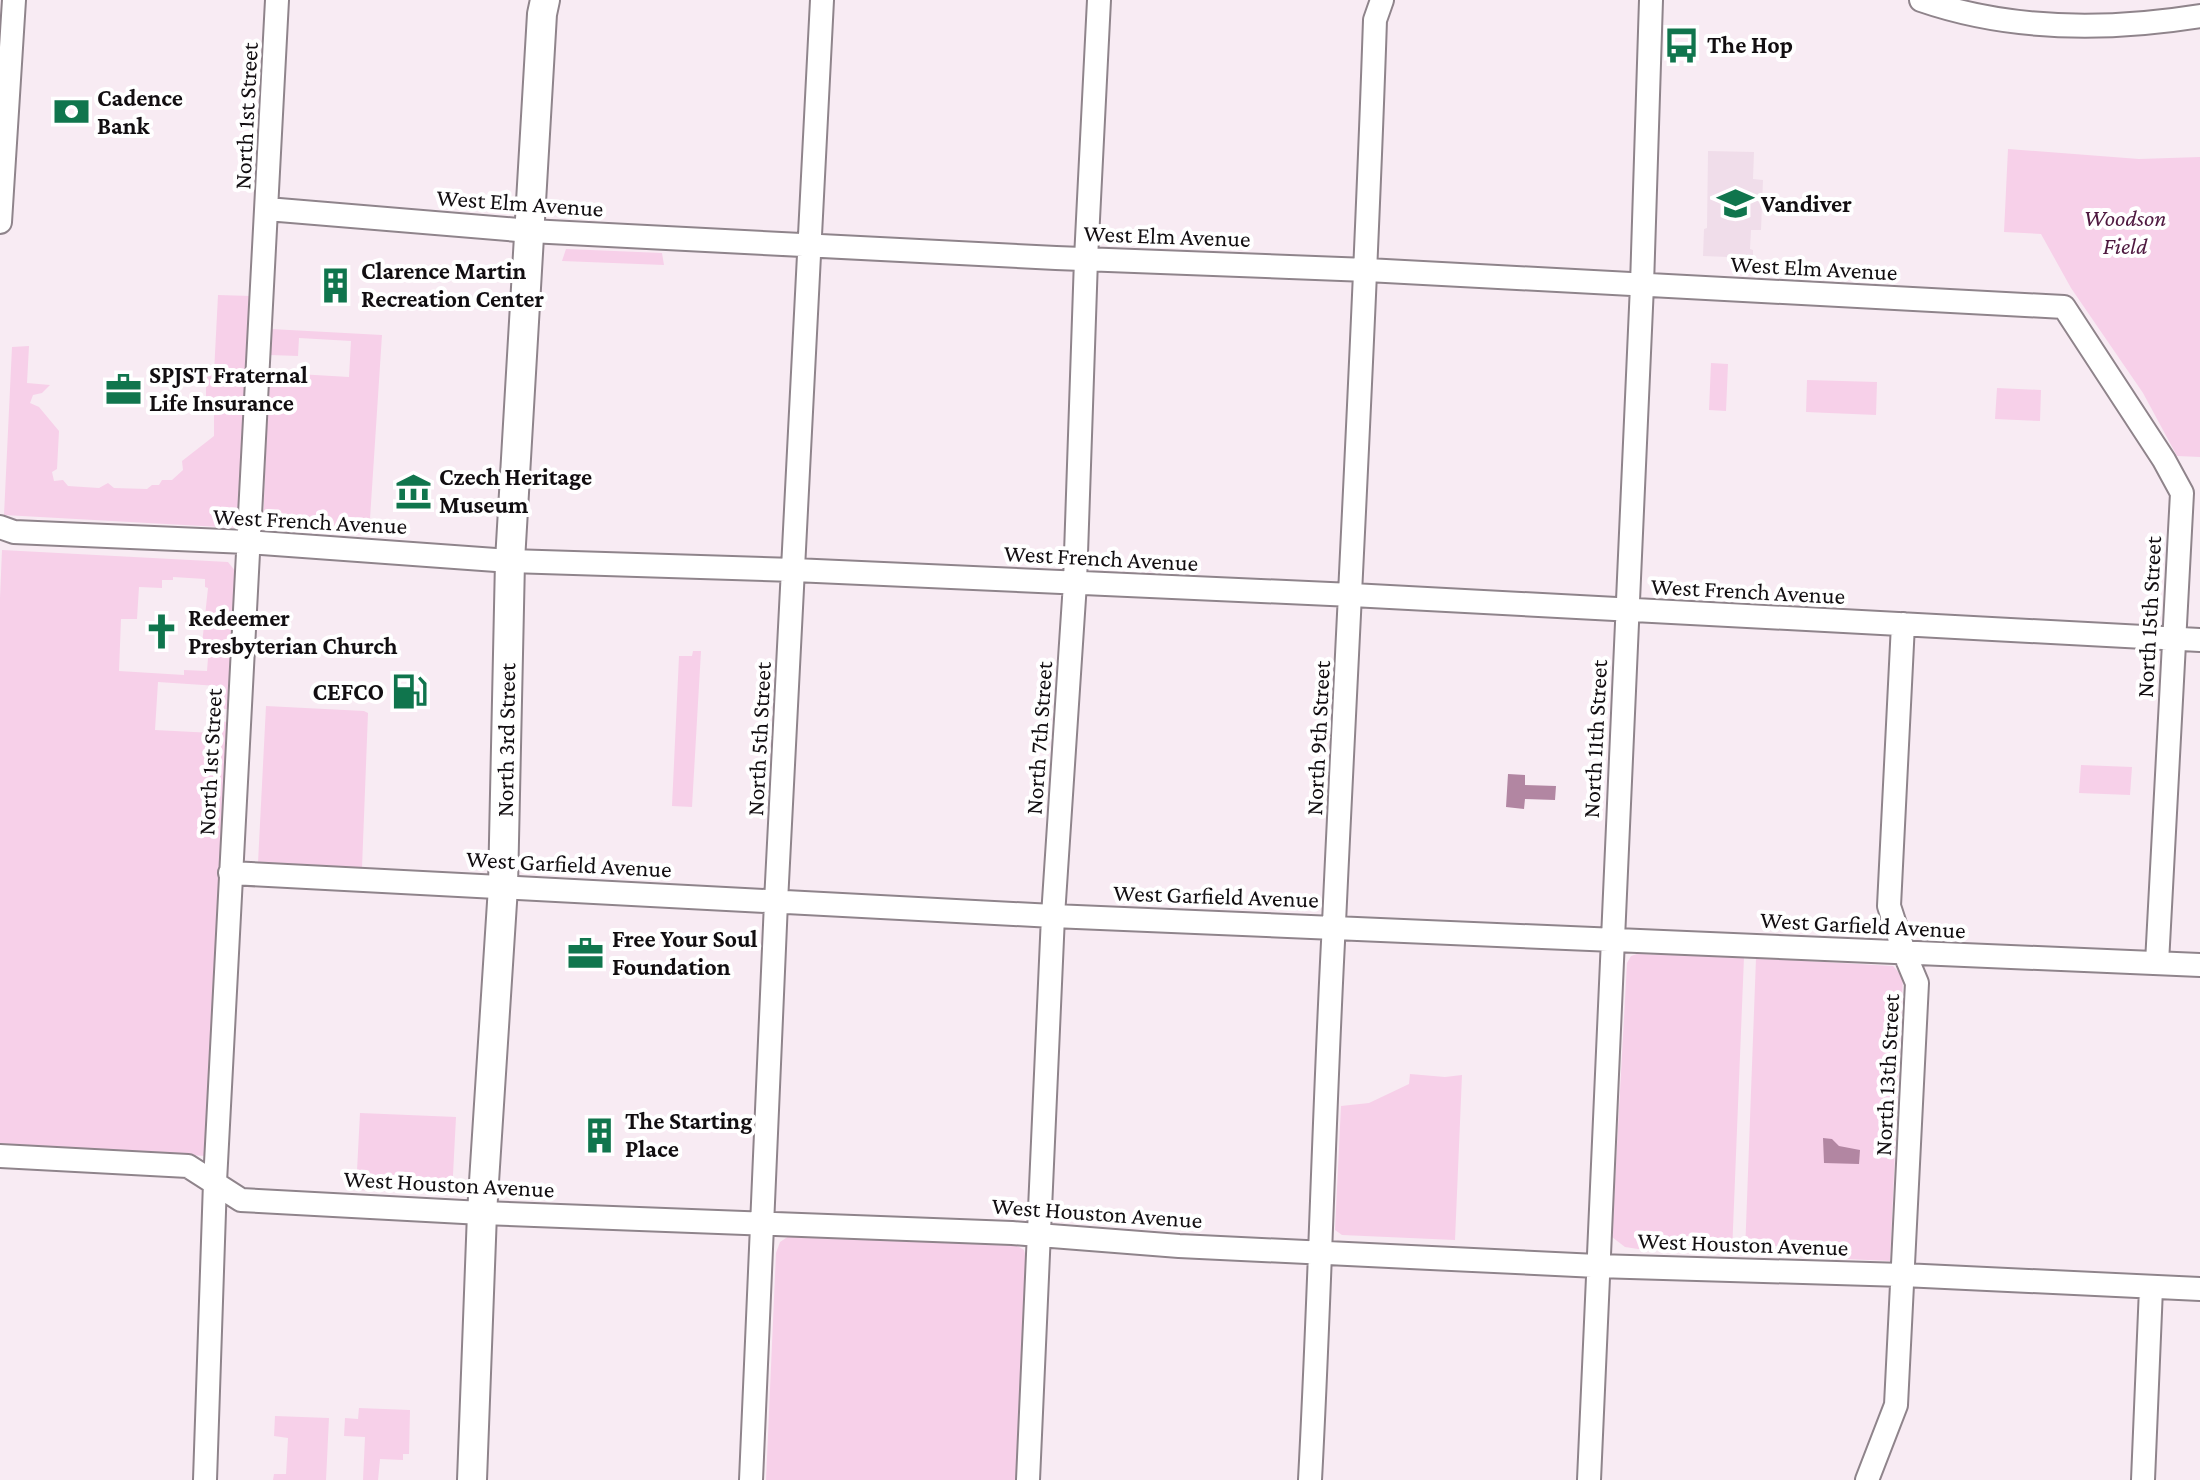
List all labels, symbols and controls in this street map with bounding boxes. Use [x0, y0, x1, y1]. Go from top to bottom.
bus stop icon: The Hop [1662, 26, 1700, 64]
place label: The Hop [1707, 31, 1793, 58]
street label: North 1st Street [228, 41, 263, 190]
place label: Cadence Bank [97, 84, 183, 139]
bank icon: Cadence Bank [52, 93, 90, 131]
street label: West Elm Avenue [436, 183, 604, 222]
school or university icon: Vandiver [1716, 185, 1754, 223]
place label: Vandiver [1760, 190, 1852, 217]
park label: Woodson Field [2084, 204, 2166, 259]
street label: West Elm Avenue [1083, 219, 1251, 252]
street label: West Elm Avenue [1730, 250, 1898, 285]
place label: Clarence Martin Recreation Center [361, 257, 544, 312]
building icon: Clarence Martin Recreation Center [316, 266, 354, 304]
place label: SPJST Fraternal Life Insurance [149, 361, 308, 416]
office icon: SPJST Fraternal Life Insurance [104, 370, 142, 408]
place label: Czech Heritage Museum [439, 463, 592, 518]
museum icon: Czech Heritage Museum [394, 472, 432, 510]
street label: West French Avenue [212, 502, 408, 539]
street label: North 15th Street [2131, 534, 2166, 699]
street label: West French Avenue [1003, 539, 1199, 576]
street label: West French Avenue [1650, 572, 1846, 609]
place label: Redeemer Presbyterian Church [188, 604, 398, 659]
church icon: Redeemer Presbyterian Church [143, 613, 181, 651]
street label: North 11th Street [1577, 658, 1612, 819]
street label: North 7th Street [1020, 659, 1057, 816]
street label: North 9th Street [1300, 659, 1335, 816]
street label: North 5th Street [741, 660, 776, 817]
street label: North 3rd Street [491, 662, 520, 817]
fuel station icon: CEFCO [391, 673, 429, 711]
place label: CEFCO [312, 678, 384, 705]
street label: North 1st Street [192, 687, 227, 836]
street label: West Garfield Avenue [466, 845, 672, 882]
street label: West Garfield Avenue [1113, 878, 1319, 913]
street label: West Garfield Avenue [1760, 906, 1966, 943]
place label: Free Your Soul Foundation [612, 925, 758, 980]
office icon: Free Your Soul Foundation [567, 934, 605, 972]
street label: North 13th Street [1869, 992, 1904, 1157]
place label: The Starting Place [625, 1107, 752, 1162]
building icon: The Starting Place [580, 1116, 618, 1154]
street label: West Houston Avenue [343, 1164, 555, 1203]
street label: West Houston Avenue [991, 1192, 1203, 1233]
street label: West Houston Avenue [1637, 1226, 1849, 1261]

